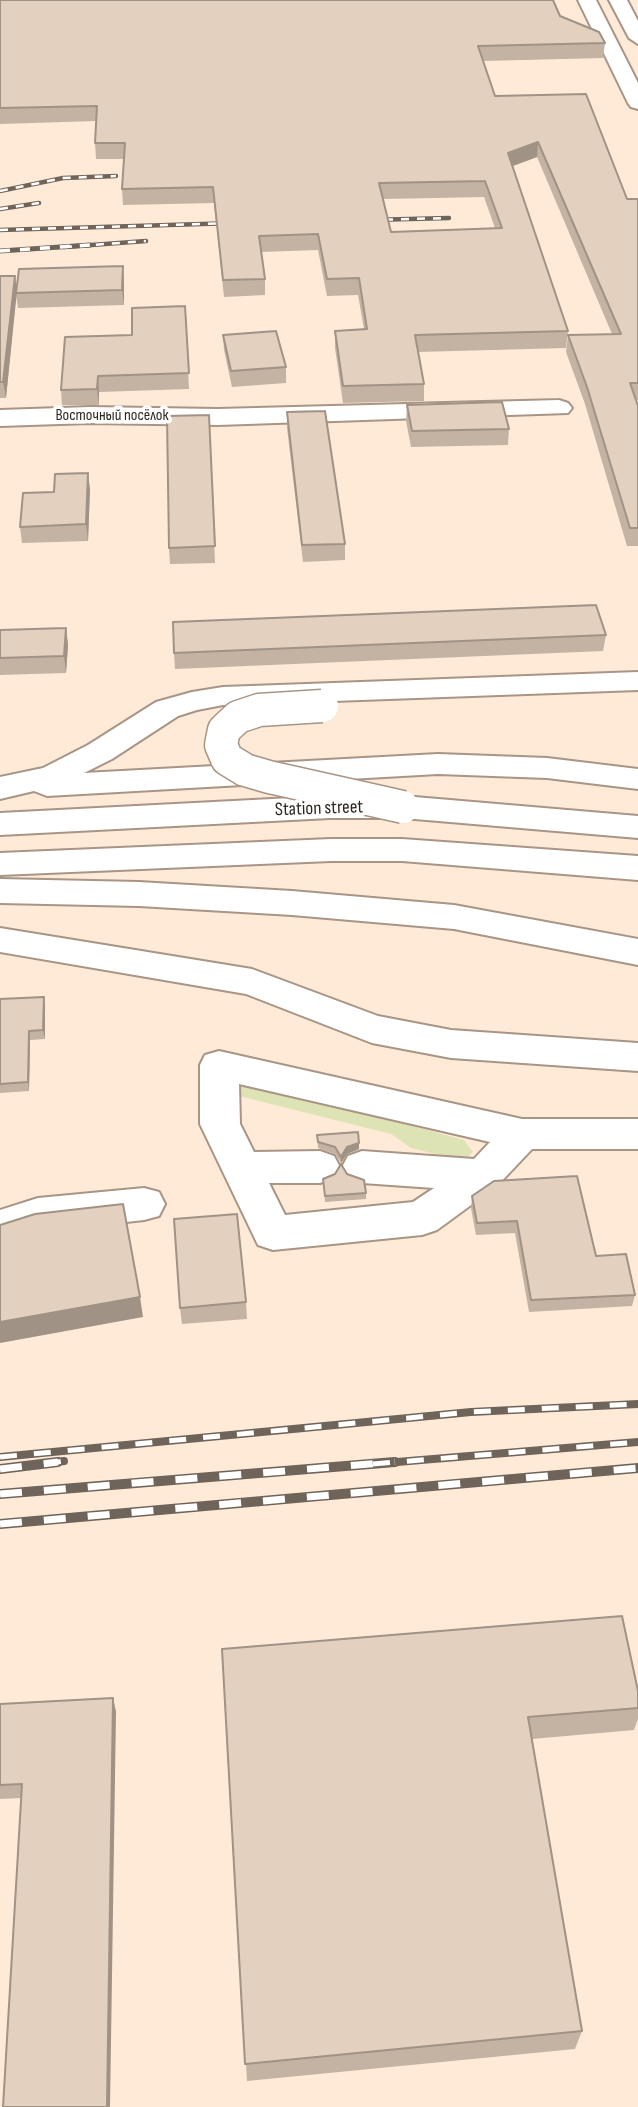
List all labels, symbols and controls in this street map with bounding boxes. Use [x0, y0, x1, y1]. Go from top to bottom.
street label: Восточный посёлок [55, 406, 169, 426]
street label: Station street [274, 796, 364, 822]

